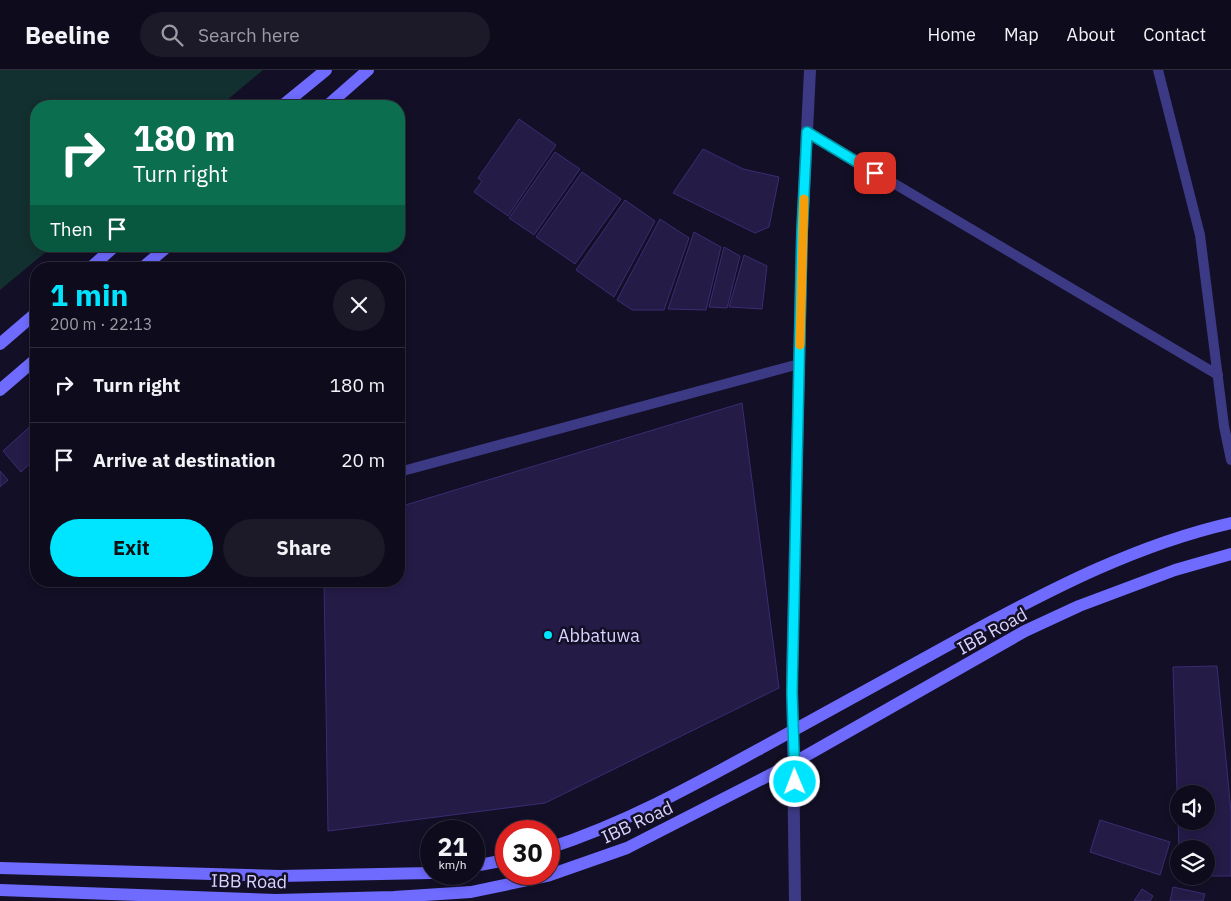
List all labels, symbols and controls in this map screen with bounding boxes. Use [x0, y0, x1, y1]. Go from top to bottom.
search box [140, 12, 490, 57]
text: Beeline [25, 19, 110, 51]
icon: search [158, 21, 186, 49]
text: Search here [198, 23, 300, 47]
text: Home [928, 23, 976, 46]
text: Map [1004, 23, 1039, 46]
text: About [1067, 23, 1115, 46]
text: Contact [1143, 23, 1206, 46]
text: 180 m [133, 115, 236, 161]
icon: right [50, 120, 115, 185]
pin [854, 152, 896, 194]
text: Turn right [133, 159, 228, 188]
icon: arrive [861, 159, 889, 187]
icon: arrive [103, 215, 131, 243]
text: Then [50, 217, 93, 241]
text: 1 min [50, 275, 128, 314]
button: close [333, 279, 385, 331]
text: 200 m · 22:13 [50, 314, 152, 334]
icon: right [50, 371, 78, 399]
text: Turn right [93, 373, 180, 397]
text: 180 m [330, 373, 385, 397]
icon: arrive [50, 446, 78, 474]
text: Arrive at destination [93, 448, 276, 472]
text: 20 m [341, 448, 385, 472]
button: Exit [50, 519, 213, 577]
button: Share [223, 519, 385, 577]
street label: IBB Road [953, 602, 1031, 660]
place label: Abbatuwa [558, 624, 640, 647]
marker: Abbatuwa [542, 629, 554, 641]
position arrow [768, 755, 820, 807]
map controls [1170, 785, 1215, 885]
button: sound [1170, 785, 1215, 830]
street label: IBB Road [598, 795, 676, 849]
speed limit sign: 30 [495, 820, 560, 885]
text: 21 [437, 830, 468, 863]
button: layers [1170, 840, 1215, 885]
text: km/h [438, 857, 467, 872]
street label: IBB Road [211, 869, 287, 893]

